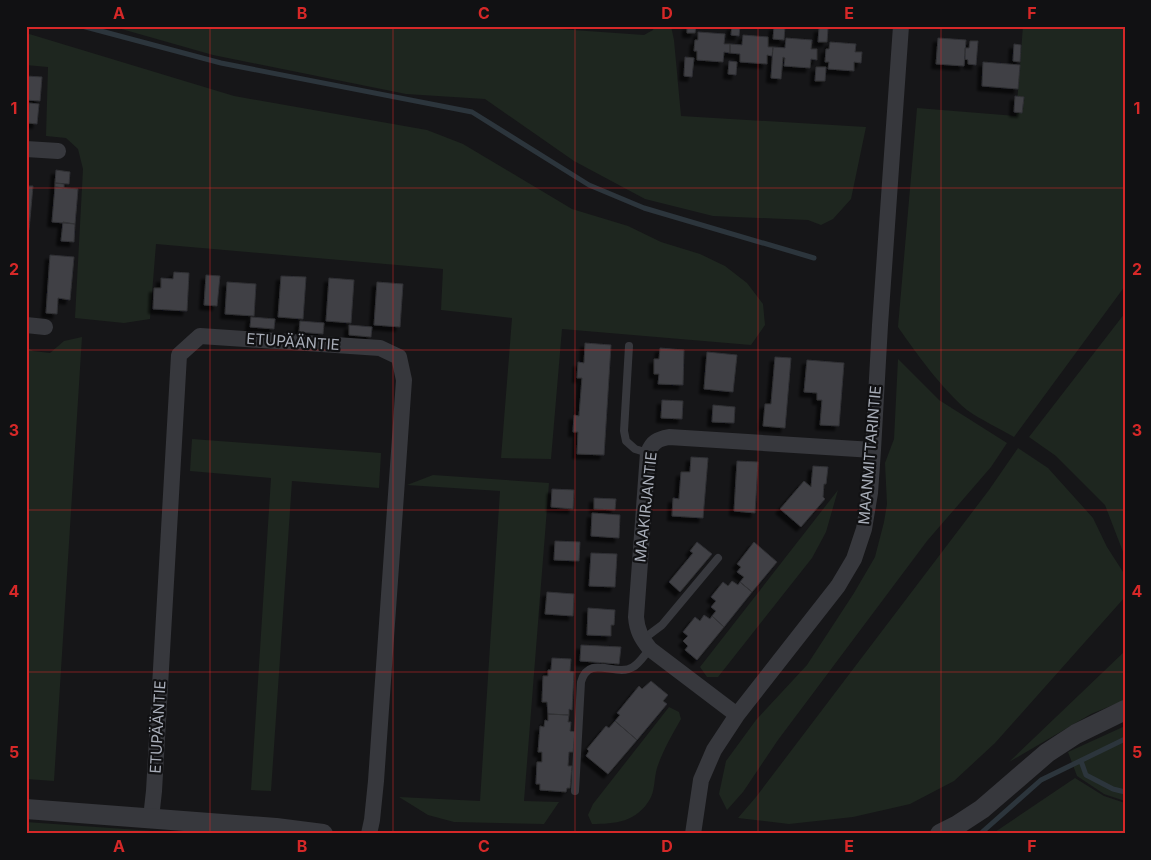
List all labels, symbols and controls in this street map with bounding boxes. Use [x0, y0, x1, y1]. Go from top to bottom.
text: A [113, 3, 125, 23]
text: B [297, 3, 307, 23]
text: C [478, 3, 490, 23]
text: D [661, 3, 673, 23]
text: E [844, 3, 854, 23]
text: F [1027, 3, 1037, 23]
text: 1 [11, 98, 17, 118]
text: 1 [1134, 98, 1140, 118]
text: 2 [9, 259, 19, 279]
text: 2 [1132, 259, 1142, 279]
street label: ETUPÄÄNTIE [246, 329, 340, 354]
street label: MAANMITTARINTIE [854, 385, 885, 525]
text: 3 [9, 420, 19, 440]
text: 3 [1132, 420, 1142, 440]
street label: MAAKIRJANTIE [630, 451, 661, 563]
text: 4 [9, 581, 20, 601]
text: 4 [1132, 581, 1143, 601]
street label: ETUPÄÄNTIE [146, 680, 169, 774]
text: 5 [9, 742, 19, 762]
text: 5 [1132, 742, 1142, 762]
text: A [113, 836, 125, 856]
text: B [297, 836, 307, 856]
text: C [478, 836, 490, 856]
text: D [661, 836, 673, 856]
text: E [844, 836, 854, 856]
text: F [1027, 836, 1037, 856]

